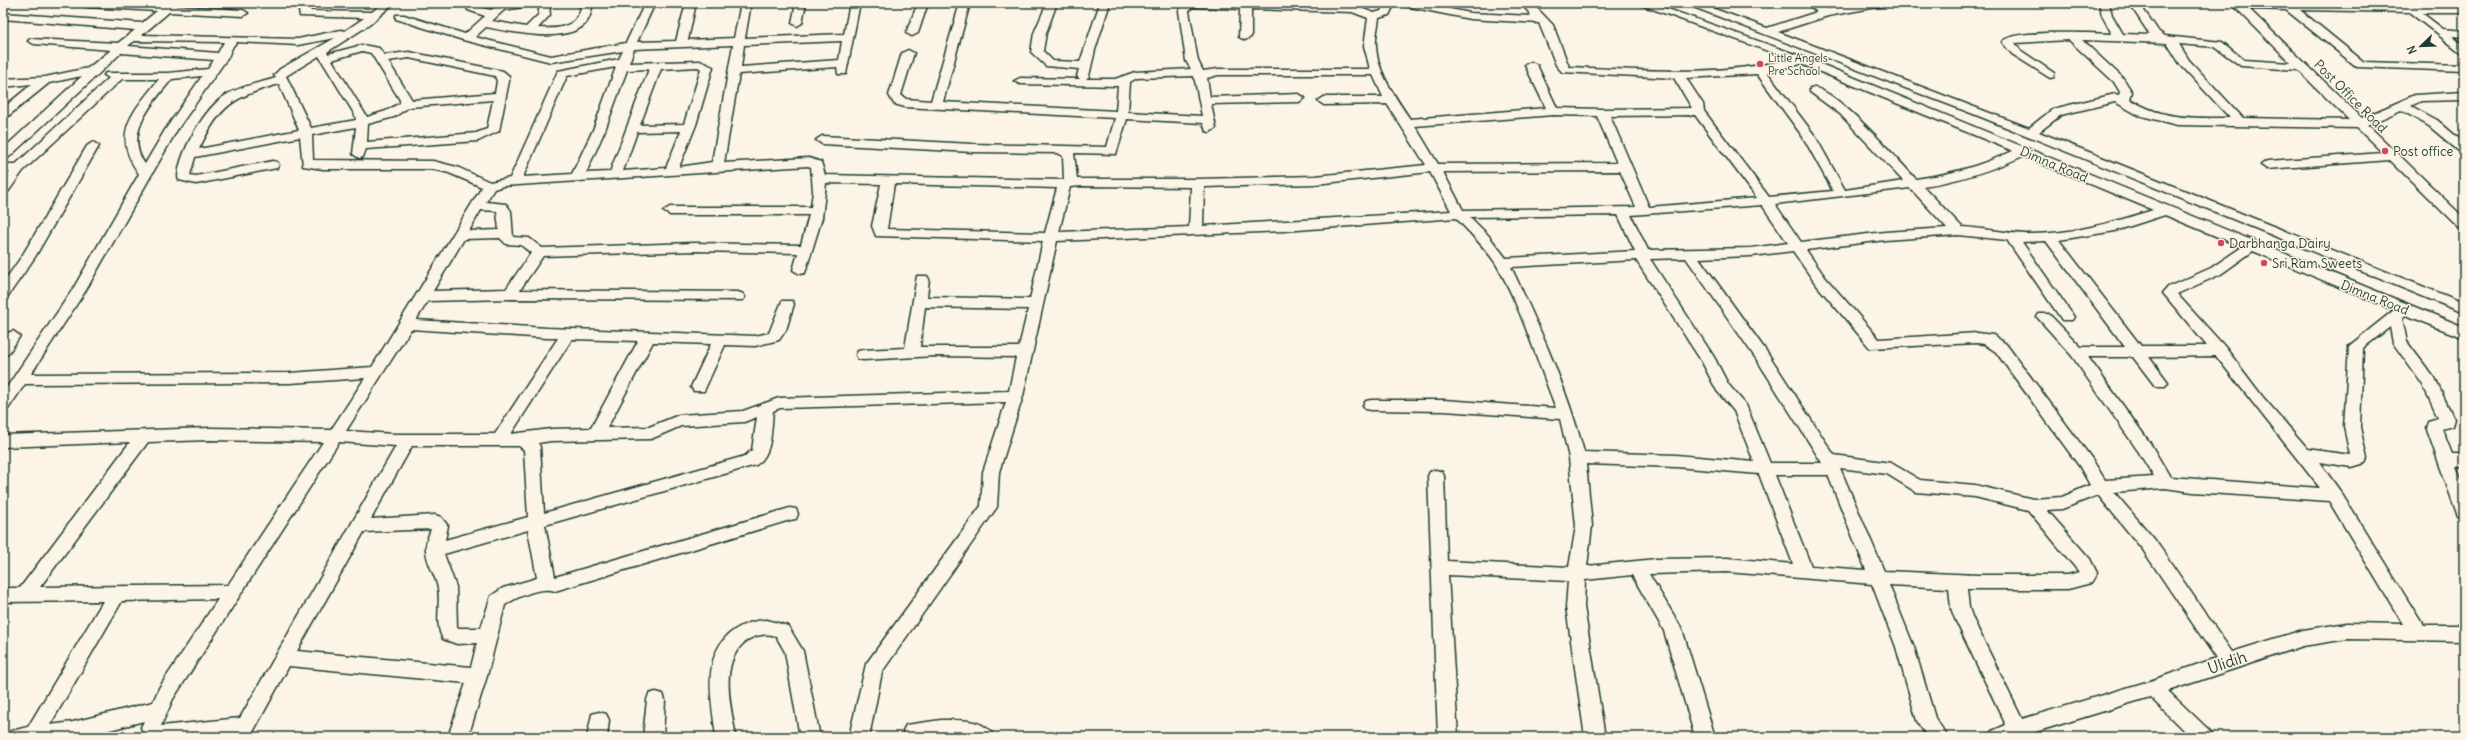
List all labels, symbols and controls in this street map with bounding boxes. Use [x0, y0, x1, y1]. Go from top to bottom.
north arrow [2401, 26, 2441, 66]
text: N [2404, 44, 2420, 56]
place label: Little Angels Pre School [1768, 51, 1828, 78]
street label: Post Office Road [2310, 56, 2391, 137]
marker: Little Angels Pre School [1755, 59, 1765, 69]
street label: Dimna Road [2017, 143, 2091, 187]
place label: Post office [2393, 143, 2453, 160]
marker: Post office [2380, 146, 2390, 156]
place label: Darbhanga Dairy [2229, 235, 2331, 252]
marker: Darbhanga Dairy [2216, 238, 2226, 248]
place label: Sri Ram Sweets [2272, 255, 2362, 272]
marker: Sri Ram Sweets [2259, 258, 2269, 268]
street label: Dimna Road [2338, 276, 2412, 319]
street label: Ulidih [2205, 646, 2249, 678]

